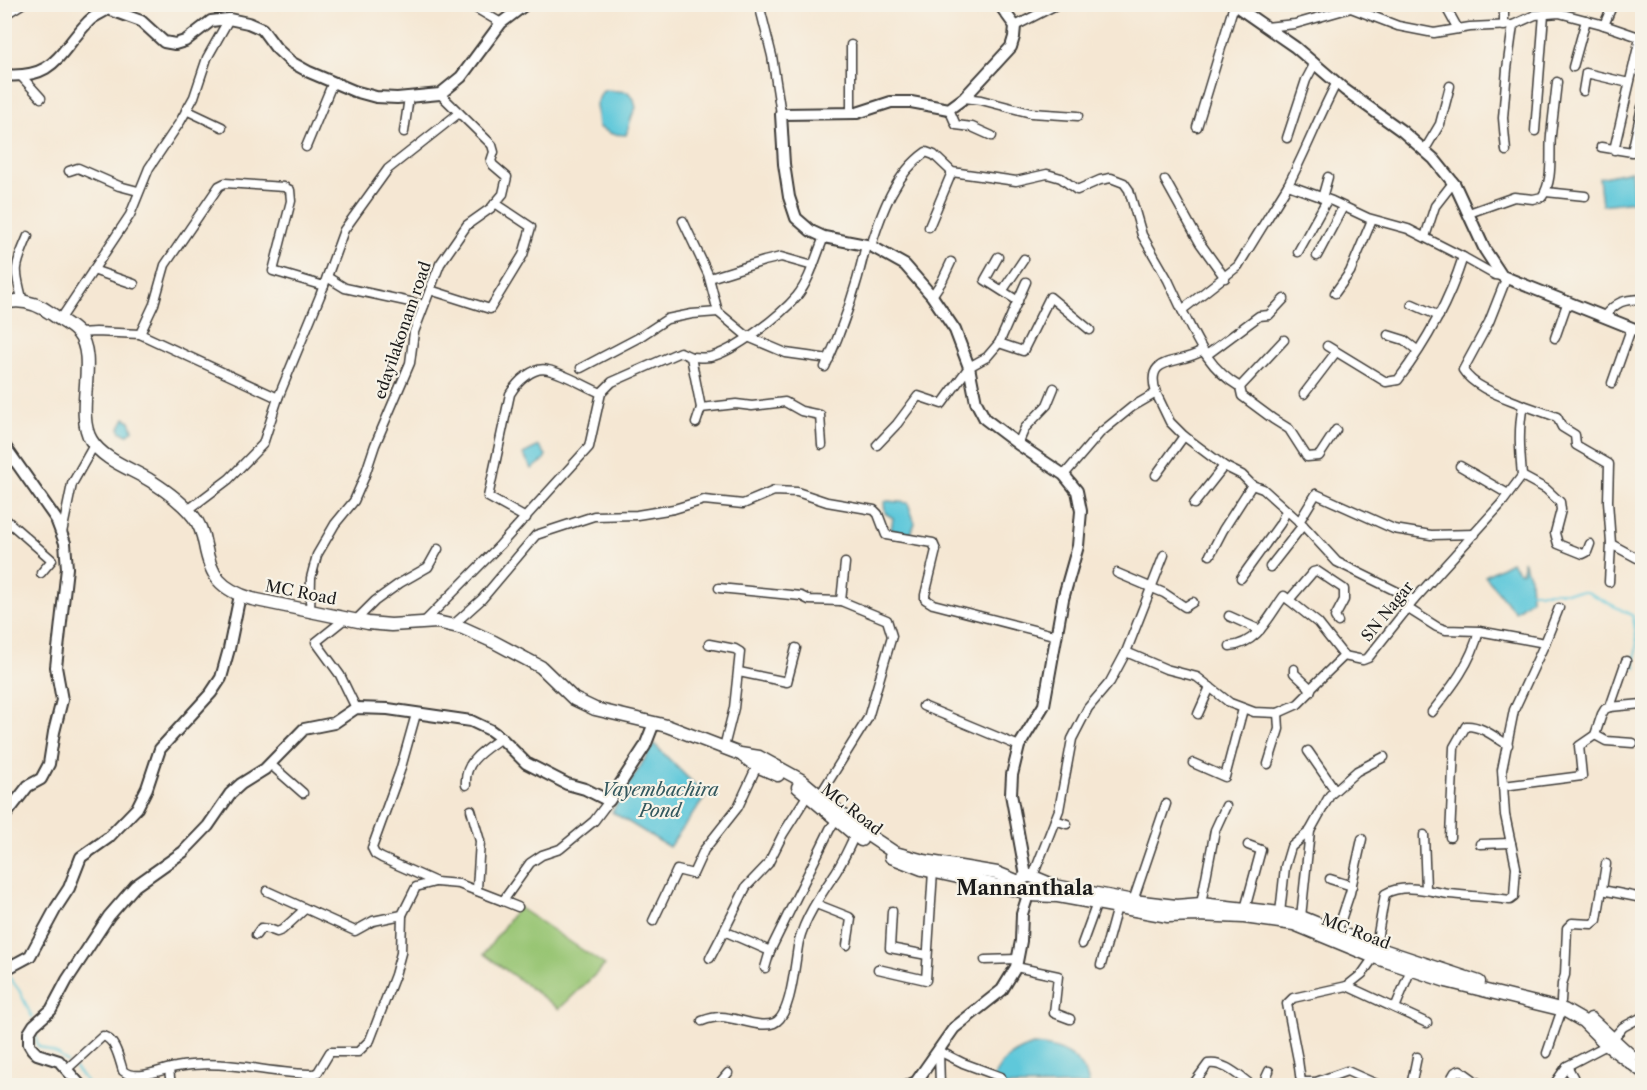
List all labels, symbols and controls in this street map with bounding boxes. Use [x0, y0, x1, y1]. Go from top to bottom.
street label: edayilakonam road [369, 258, 435, 401]
street label: MC Road [264, 575, 339, 609]
street label: SN Nagar [1357, 577, 1418, 645]
water label: Vayembachira Pond [601, 779, 719, 822]
street label: MC Road [817, 779, 887, 839]
district label: Mannanthala [956, 876, 1094, 900]
street label: MC Road [1319, 909, 1393, 953]

